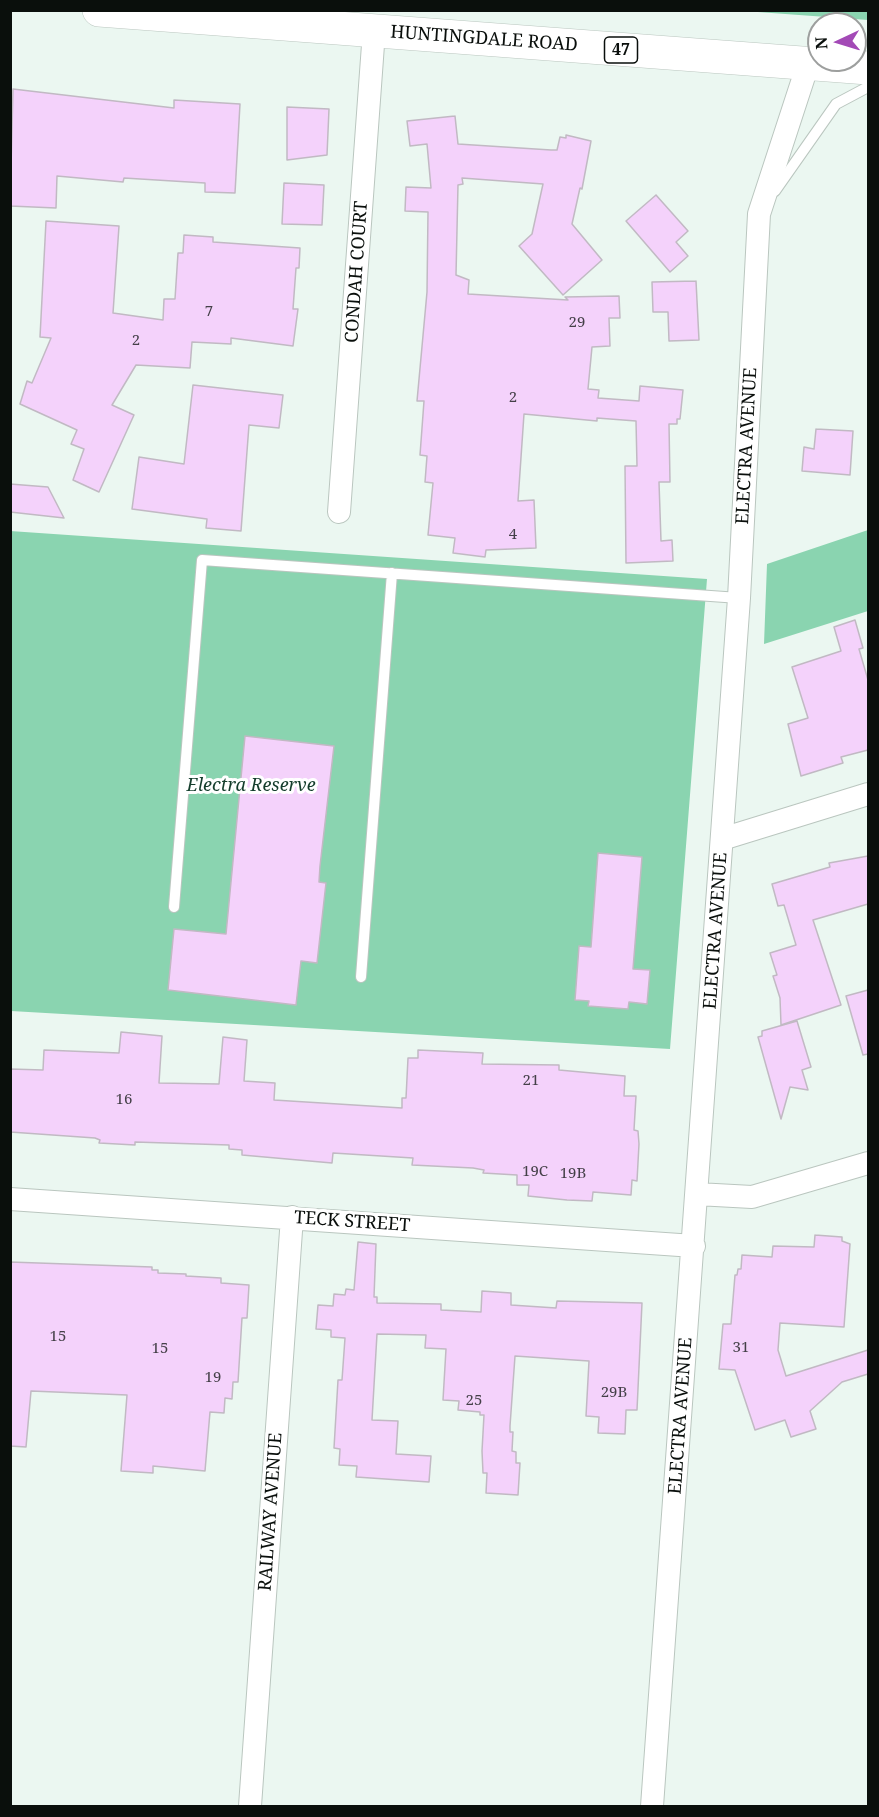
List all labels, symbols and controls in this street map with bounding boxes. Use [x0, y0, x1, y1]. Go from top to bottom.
north arrow [807, 12, 867, 72]
street label: HUNTINGDALE ROAD [390, 22, 578, 56]
text: N [810, 36, 832, 50]
road number: 47 [604, 37, 638, 63]
street label: CONDAH COURT [341, 200, 373, 344]
house number: 7 [205, 303, 213, 321]
house number: 29 [569, 314, 585, 332]
house number: 2 [132, 332, 140, 350]
street label: ELECTRA AVENUE [732, 367, 762, 525]
house number: 2 [509, 389, 517, 407]
house number: 4 [509, 526, 517, 544]
park label: Electra Reserve [186, 775, 316, 797]
street label: ELECTRA AVENUE [700, 852, 732, 1010]
house number: 21 [523, 1072, 539, 1090]
house number: 16 [116, 1091, 132, 1109]
house number: 19C [522, 1163, 548, 1181]
house number: 19B [560, 1165, 586, 1183]
street label: TECK STREET [293, 1207, 411, 1237]
house number: 15 [50, 1328, 66, 1346]
street label: ELECTRA AVENUE [665, 1337, 697, 1495]
house number: 31 [733, 1339, 749, 1357]
house number: 15 [152, 1340, 168, 1358]
house number: 19 [205, 1369, 221, 1387]
house number: 29B [601, 1384, 627, 1402]
house number: 25 [466, 1392, 482, 1410]
street label: RAILWAY AVENUE [255, 1432, 287, 1592]

